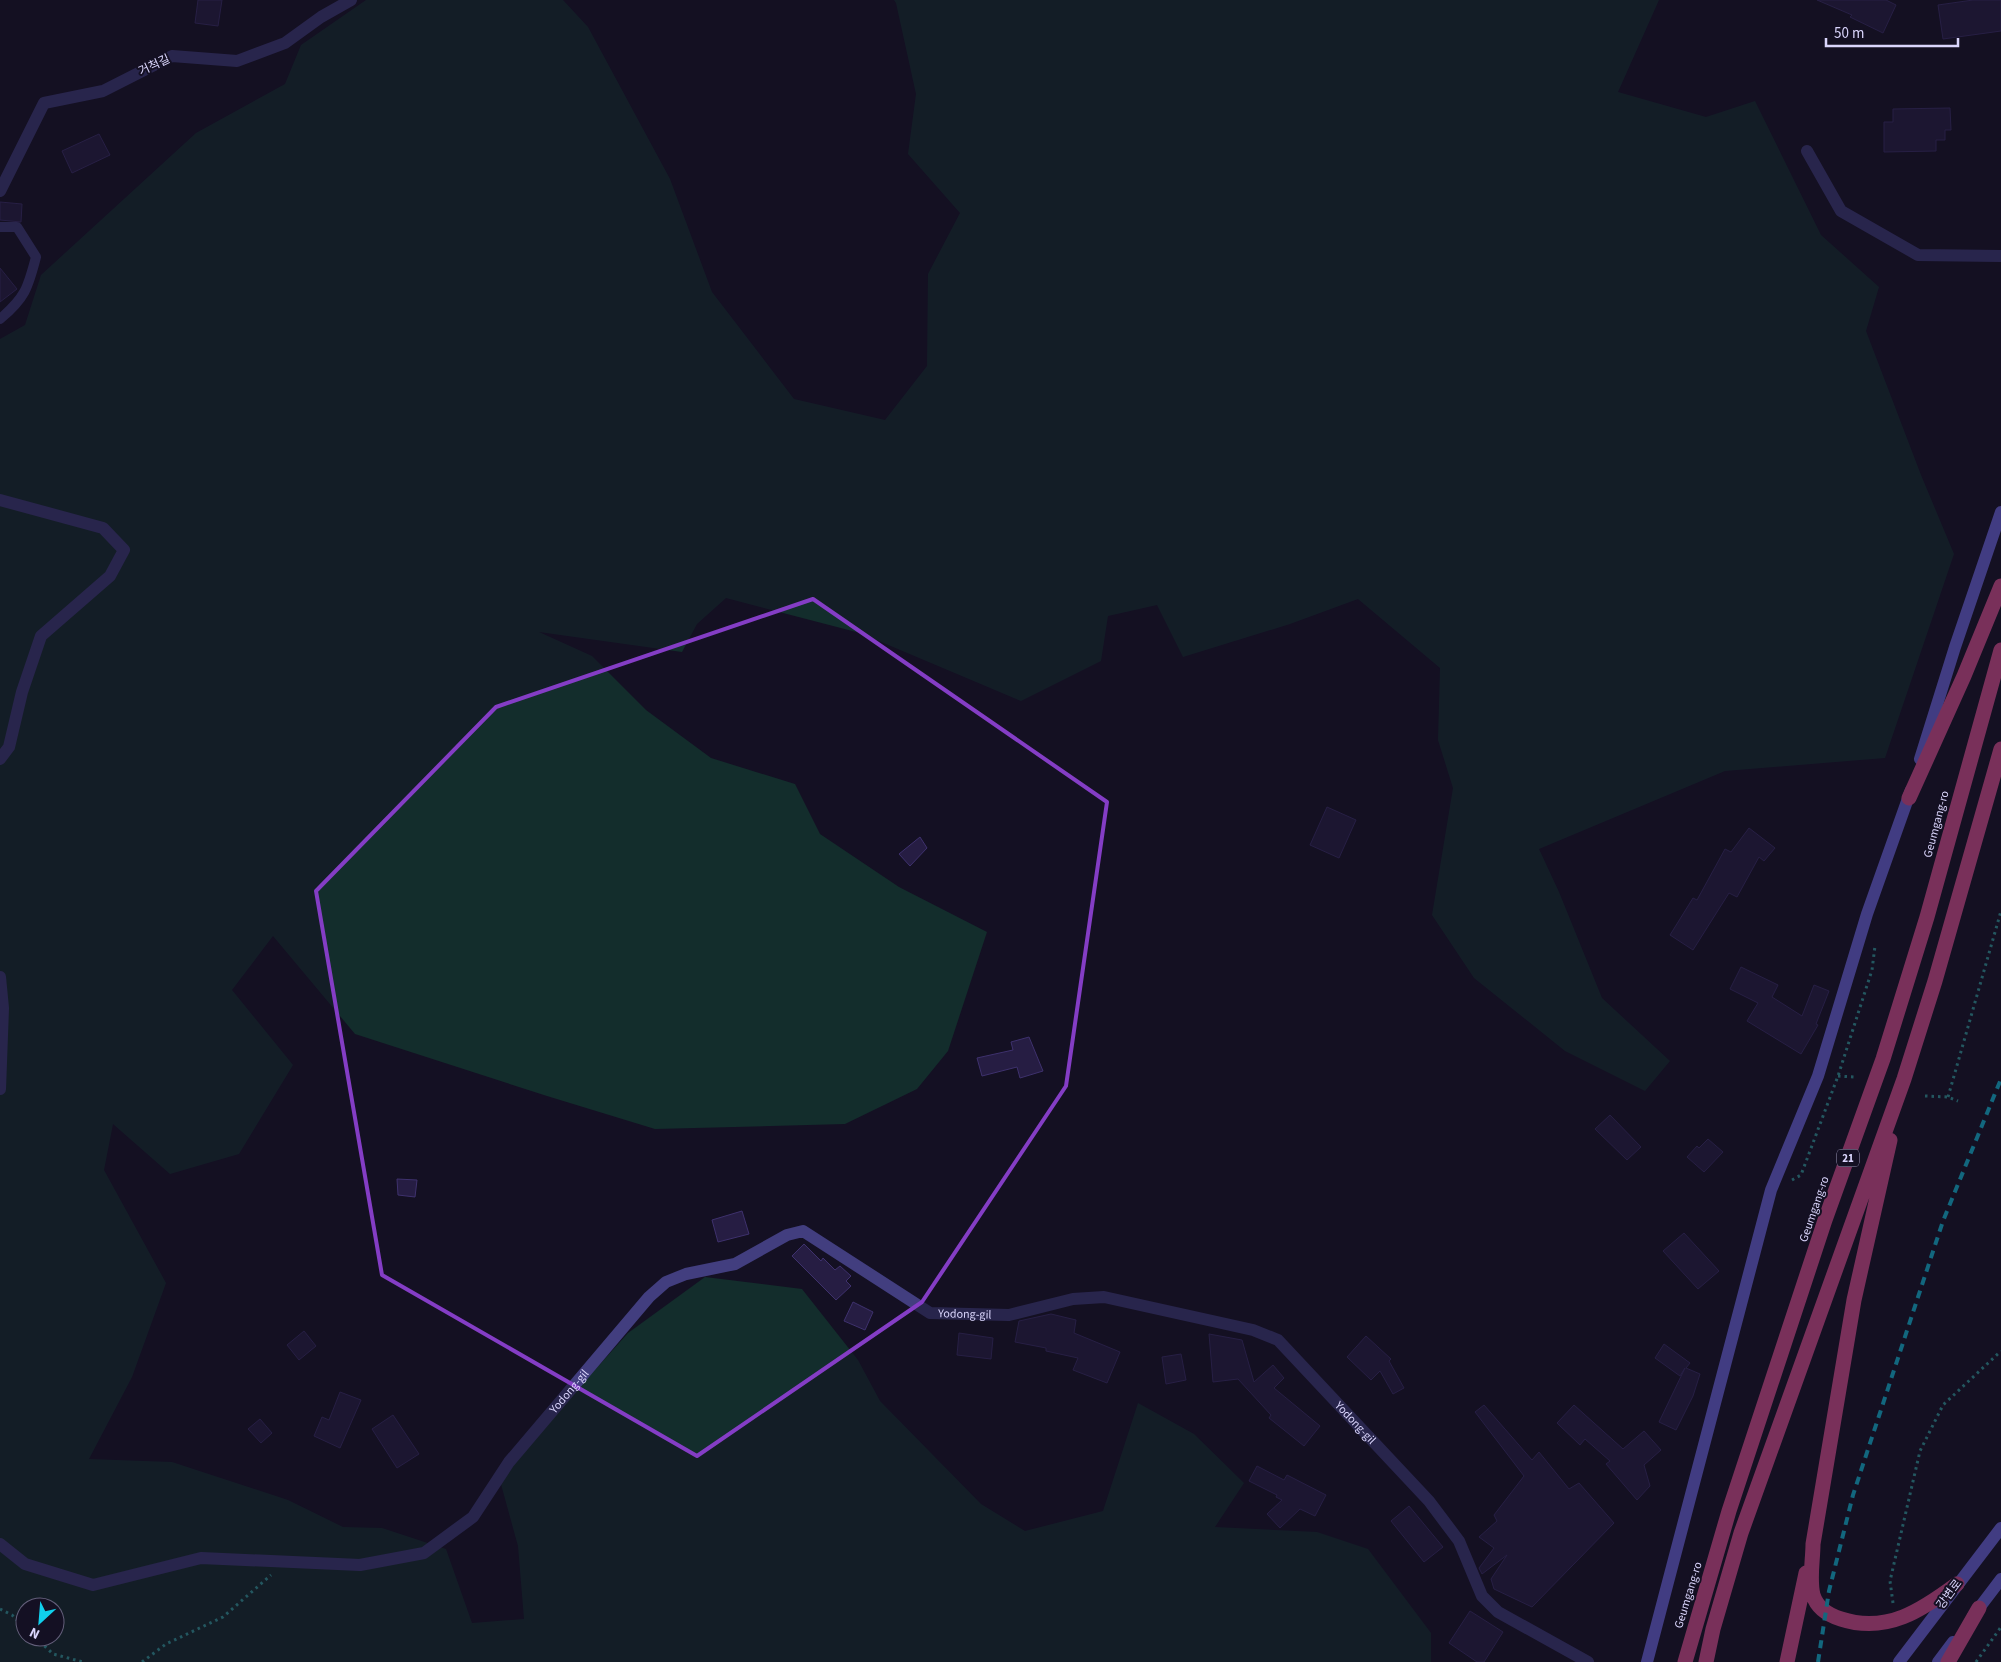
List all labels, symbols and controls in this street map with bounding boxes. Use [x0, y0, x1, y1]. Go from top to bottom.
scale bar [1826, 15, 1958, 47]
text: 50 m [1834, 23, 1864, 44]
street label: 거척길 [136, 51, 173, 80]
street label: Geumgang-ro [1919, 789, 1954, 859]
road number: 21 [1837, 1150, 1859, 1166]
street label: Geumgang-ro [1795, 1174, 1834, 1244]
street label: Yodong-gil [937, 1305, 992, 1324]
street label: Yodong-gil [545, 1366, 593, 1418]
street label: Yodong-gil [1330, 1397, 1380, 1448]
street label: Geumgang-ro [1670, 1560, 1707, 1630]
street label: 강변로 [1933, 1576, 1966, 1613]
north arrow [15, 1597, 65, 1647]
text: N [26, 1622, 43, 1644]

